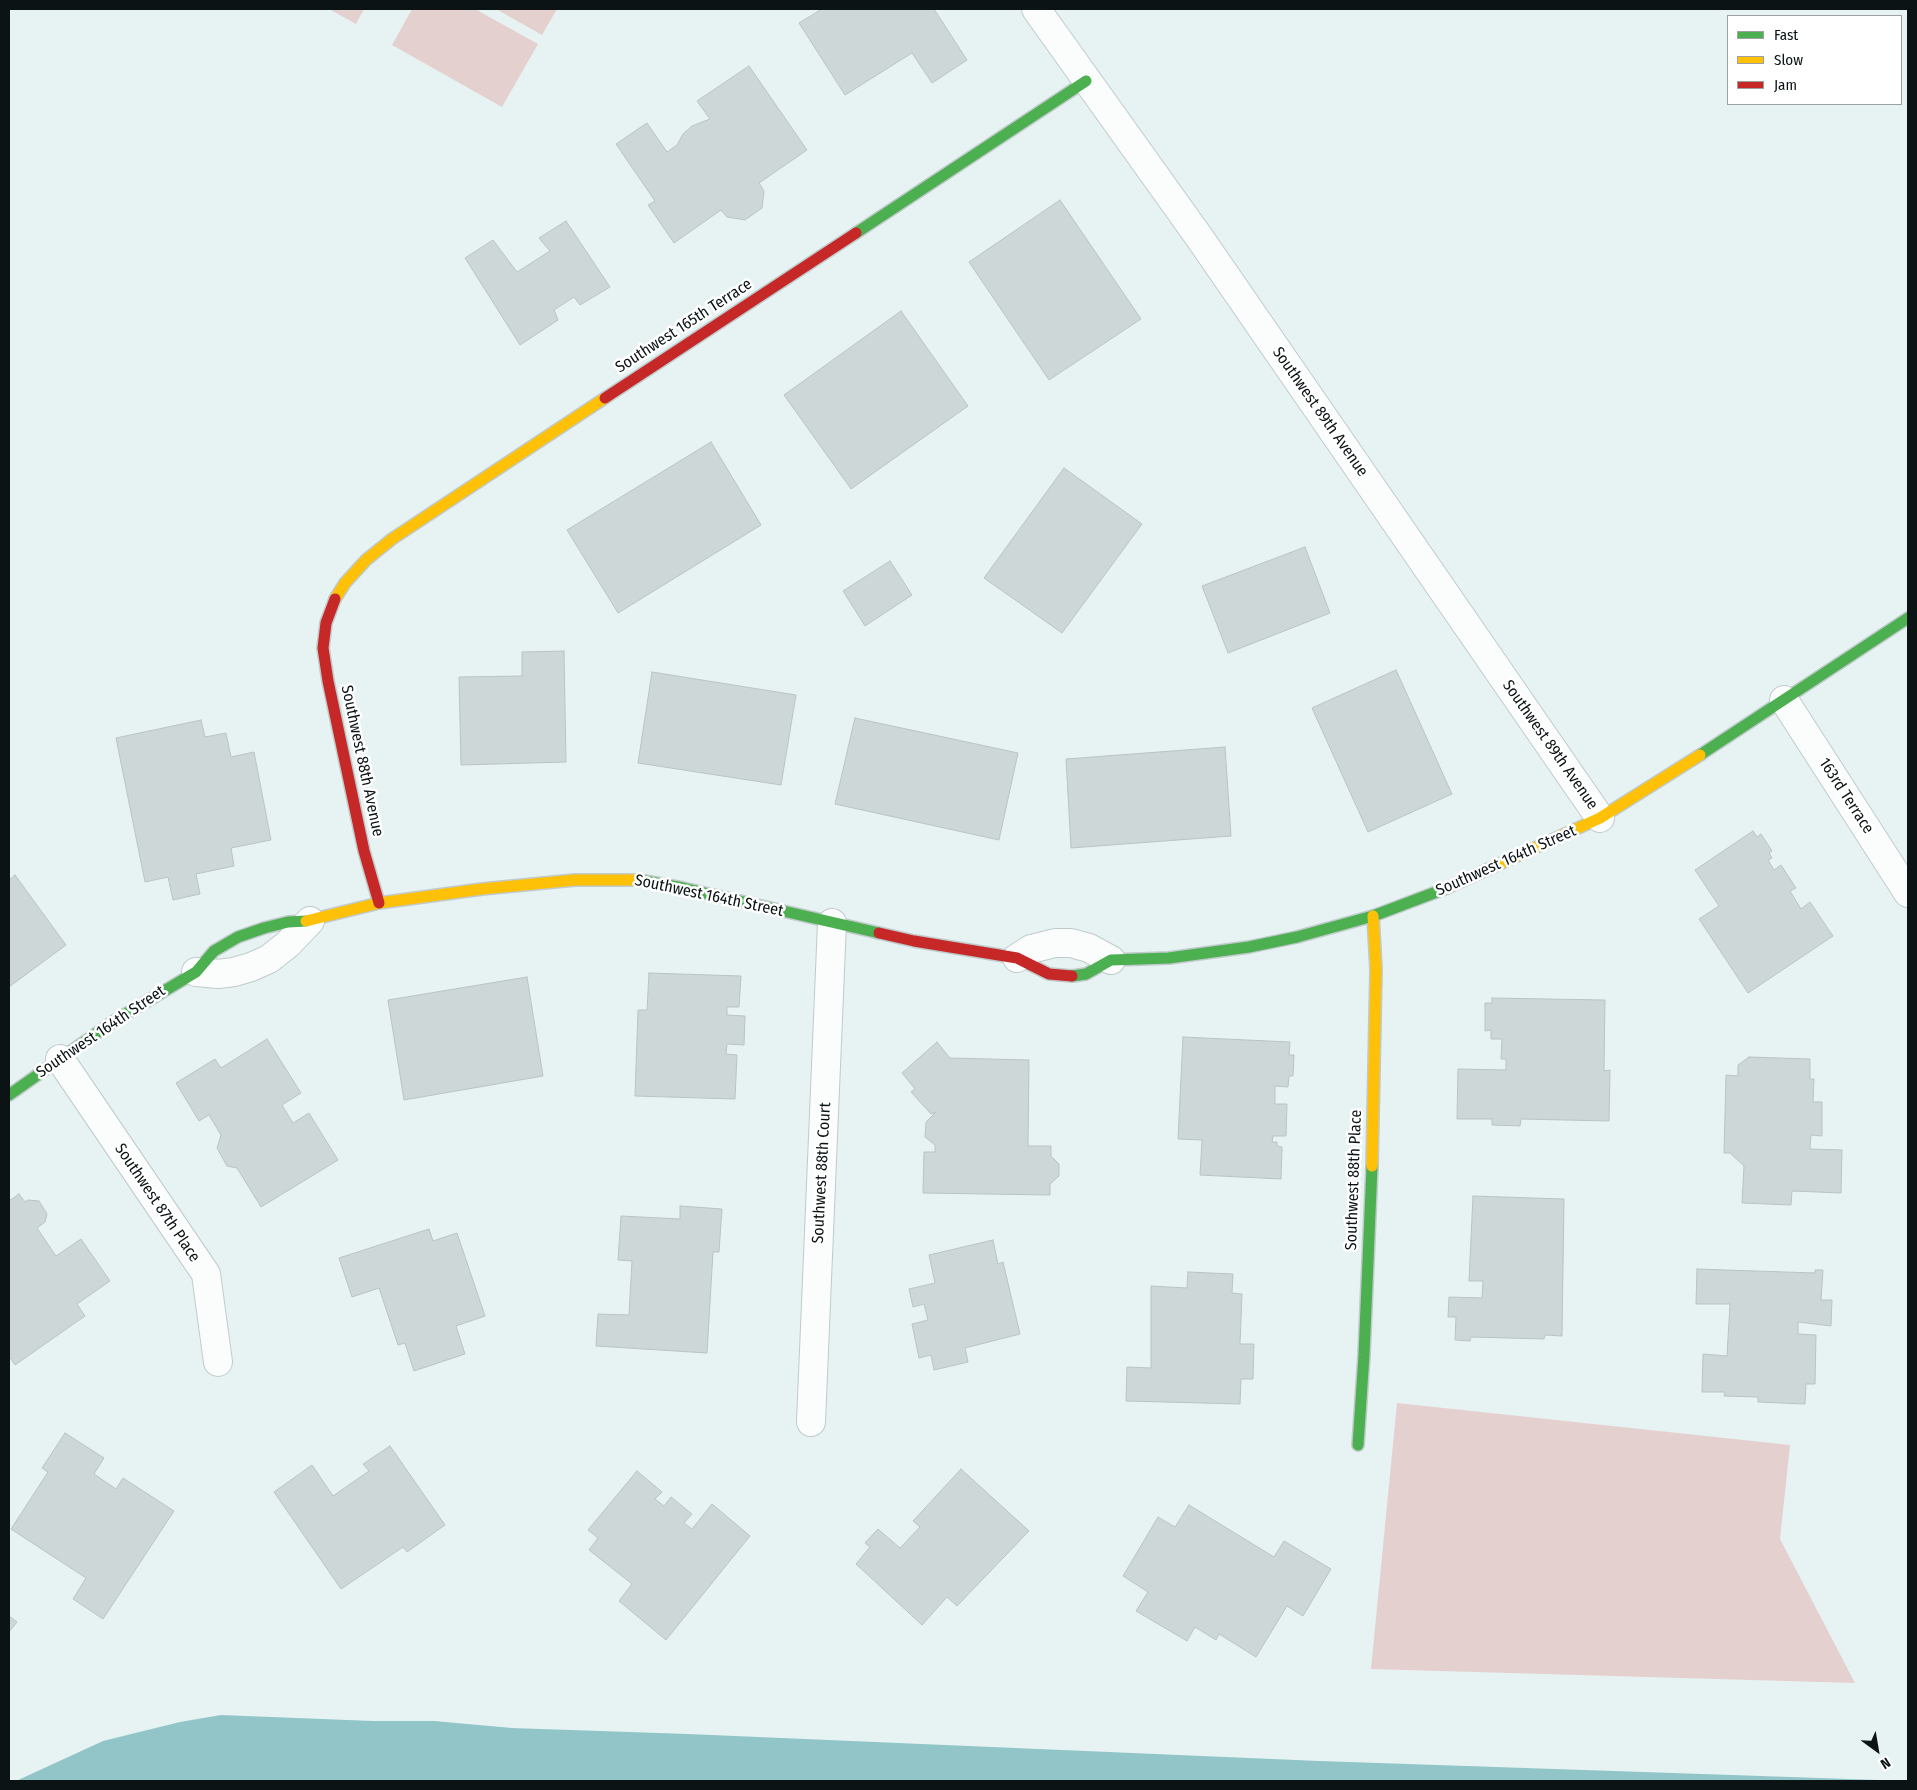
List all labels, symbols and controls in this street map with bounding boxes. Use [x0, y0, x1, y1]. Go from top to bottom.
legend [1727, 15, 1902, 105]
text: Fast [1774, 26, 1798, 44]
text: Slow [1774, 51, 1803, 69]
text: Jam [1774, 76, 1797, 94]
street label: Southwest 165th Terrace [612, 275, 756, 377]
street label: Southwest 89th Avenue [1268, 344, 1372, 480]
street label: Southwest 89th Avenue [1498, 677, 1602, 813]
street label: Southwest 88th Avenue [337, 684, 387, 838]
street label: 163rd Terrace [1814, 755, 1878, 837]
street label: Southwest 164th Street [1433, 821, 1579, 901]
street label: Southwest 164th Street [633, 871, 785, 921]
street label: Southwest 164th Street [33, 982, 169, 1082]
street label: Southwest 88th Court [809, 1102, 835, 1244]
street label: Southwest 88th Place [1342, 1109, 1366, 1251]
street label: Southwest 87th Place [110, 1140, 204, 1266]
north arrow [1852, 1725, 1902, 1775]
text: N [1877, 1754, 1893, 1773]

